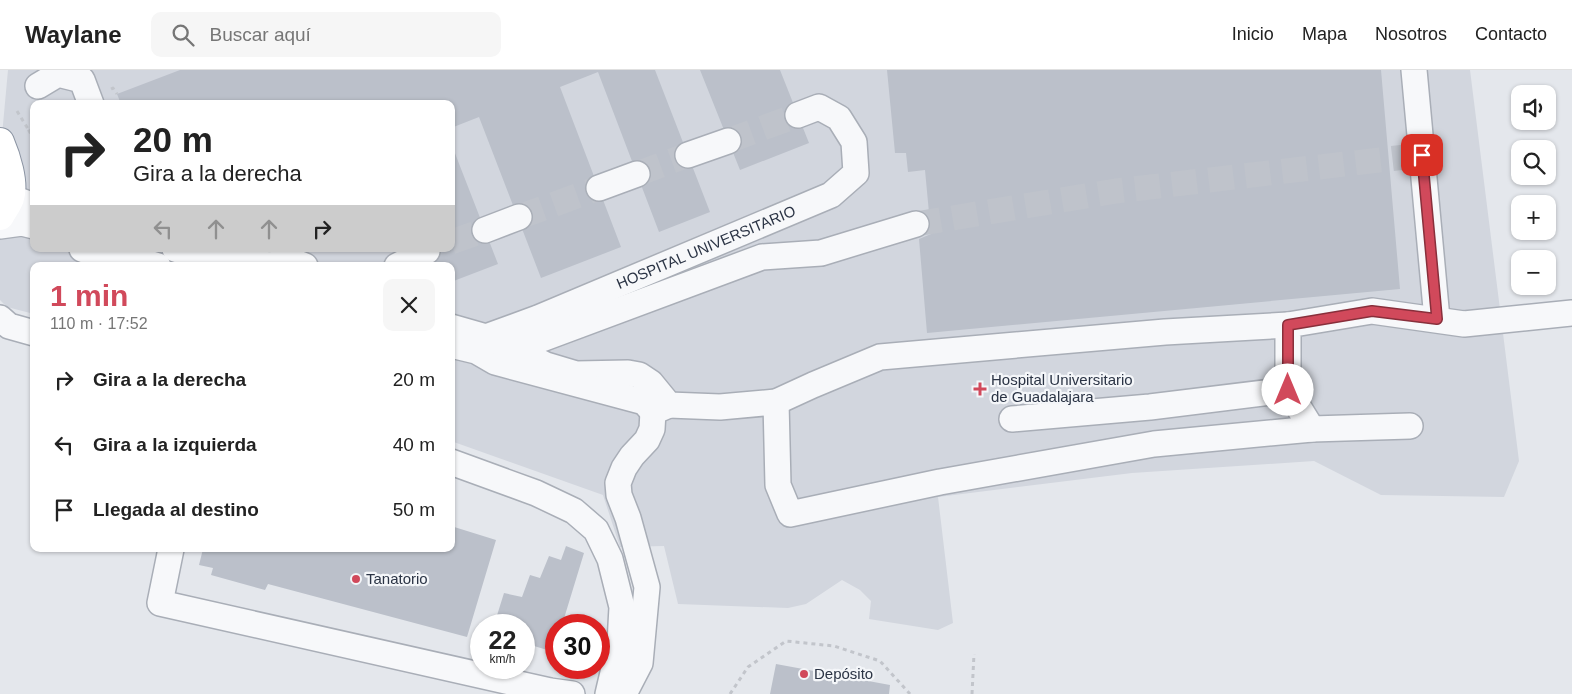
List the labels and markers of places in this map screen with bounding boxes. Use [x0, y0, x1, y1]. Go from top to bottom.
pin [1401, 134, 1443, 176]
place label: Hospital Universitario de Guadalajara [991, 371, 1133, 405]
marker: Hospital Universitario de Guadalajara [973, 382, 987, 396]
place label: Tanatorio [366, 570, 428, 587]
marker: Tanatorio [350, 573, 362, 585]
place label: Depósito [814, 665, 873, 682]
marker: Depósito [798, 668, 810, 680]

